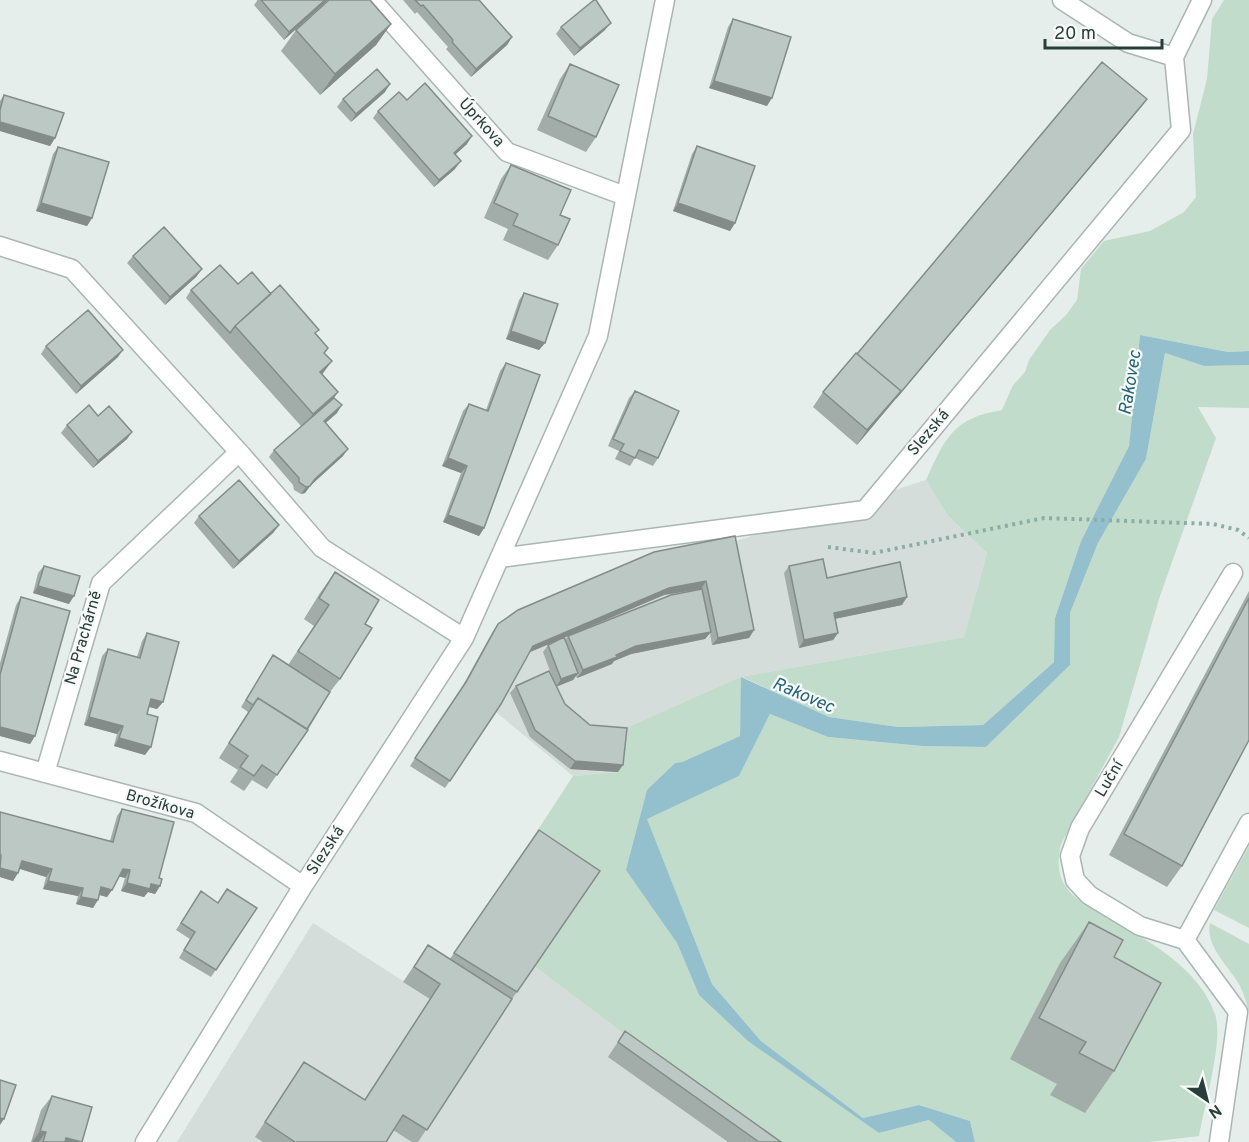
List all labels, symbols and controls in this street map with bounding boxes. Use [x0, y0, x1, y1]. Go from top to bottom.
scale bar [1045, 12, 1162, 50]
text: 20 m [1054, 23, 1096, 46]
street label: Úprkova [454, 93, 510, 152]
water label: Rakovec [1115, 349, 1148, 417]
street label: Slezská [904, 406, 954, 460]
street label: Na Prachárně [61, 589, 107, 687]
water label: Rakovec [769, 673, 838, 719]
street label: Luční [1091, 755, 1130, 801]
street label: Brožíkova [123, 786, 197, 824]
street label: Slezská [303, 823, 349, 879]
north arrow [1177, 1070, 1237, 1130]
text: N [1204, 1099, 1225, 1122]

